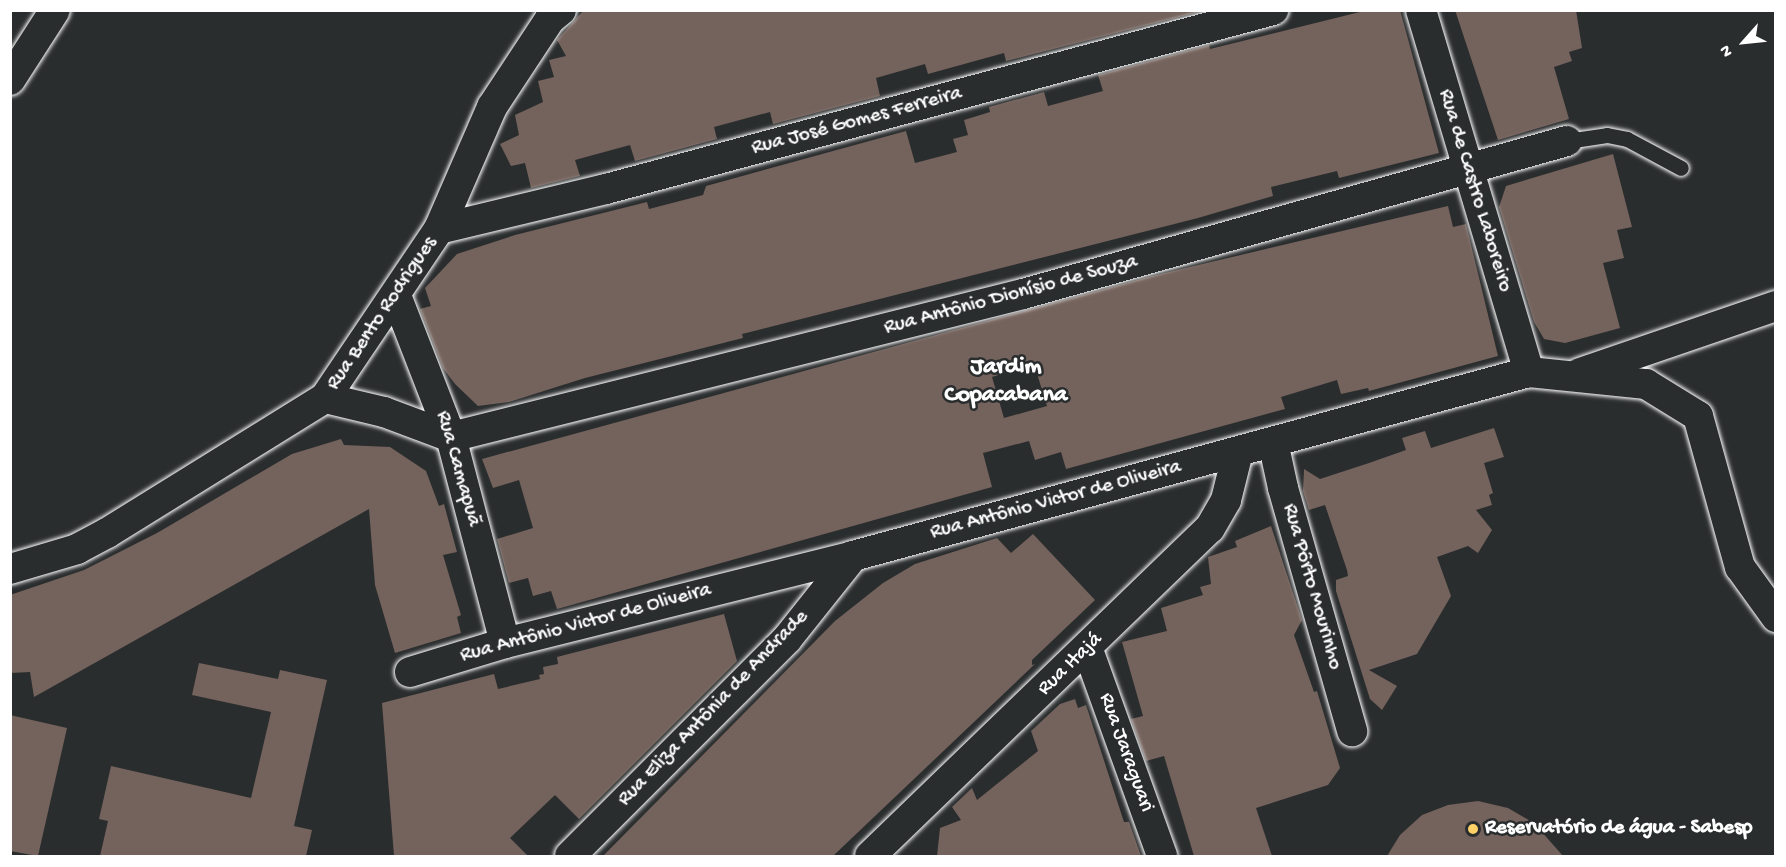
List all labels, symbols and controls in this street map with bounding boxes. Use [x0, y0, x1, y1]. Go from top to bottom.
north arrow [1714, 12, 1774, 72]
text: N [1717, 41, 1738, 59]
street label: Rua José Gomes Ferreira [749, 82, 965, 162]
street label: Rua de Castro Laboreiro [1431, 87, 1517, 295]
street label: Rua Bento Rodrigues [322, 232, 444, 396]
street label: Rua Antônio Dionísio de Souza [882, 250, 1140, 342]
district label: Jardim Copacabana [945, 354, 1067, 410]
street label: Rua Camapuã [428, 408, 486, 530]
street label: Rua Antônio Victor de Oliveira [928, 455, 1184, 547]
street label: Rua Pôrto Mourinho [1275, 501, 1347, 673]
street label: Rua Antônio Victor de Oliveira [458, 578, 714, 670]
street label: Rua Eliza Antônia de Andrade [613, 605, 815, 813]
street label: Rua Itajá [1033, 628, 1109, 702]
street label: Rua Jaraguari [1092, 690, 1158, 816]
place label: Reservatório de água - Sabesp [1485, 816, 1752, 842]
marker: Reservatório de água - Sabesp [1466, 822, 1480, 836]

